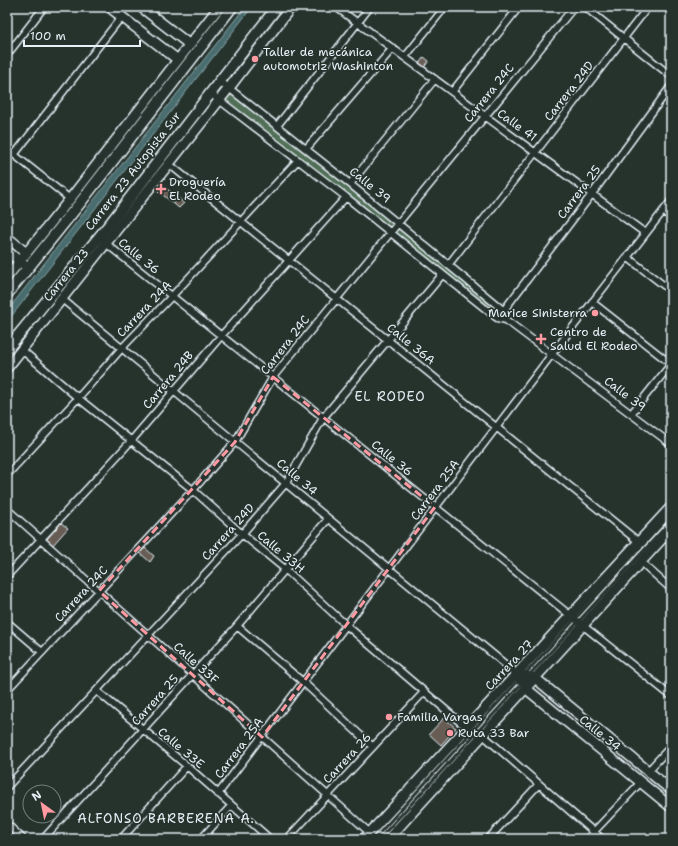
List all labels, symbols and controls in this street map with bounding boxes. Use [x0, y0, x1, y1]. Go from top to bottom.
scale bar [24, 22, 140, 48]
text: 100 m [30, 28, 66, 44]
place label: Taller de mecánica automotriz Washinton [263, 44, 393, 74]
marker: Taller de mecánica automotriz Washinton [250, 54, 260, 64]
street label: Carrera 24D [541, 58, 597, 124]
street label: Carrera 24C [460, 60, 518, 126]
street label: Calle 41 [494, 105, 540, 145]
street label: Carrera 23 Autopista Sur [82, 108, 185, 234]
street label: Carrera 25 [554, 162, 604, 222]
street label: Calle 39 [346, 163, 394, 207]
place label: Droguería El Rodeo [169, 174, 226, 204]
marker: Droguería El Rodeo [156, 184, 166, 194]
street label: Calle 36 [115, 234, 163, 278]
street label: Carrera 23 [40, 245, 92, 305]
street label: Carrera 24A [113, 277, 175, 341]
place label: Marice Sinisterra [488, 305, 588, 321]
marker: Marice Sinisterra [590, 308, 600, 318]
street label: Carrera 24C [257, 312, 313, 378]
street label: Calle 36A [384, 320, 439, 369]
place label: Centro de Salud El Rodeo [550, 324, 638, 354]
marker: Centro de Salud El Rodeo [535, 333, 547, 345]
street label: Carrera 24B [139, 348, 197, 412]
street label: Calle 39 [601, 373, 649, 415]
district label: EL RODEO [354, 388, 426, 405]
street label: Calle 36 [368, 436, 416, 480]
street label: Calle 34 [273, 455, 321, 499]
street label: Carrera 25A [407, 456, 463, 524]
street label: Carrera 24D [198, 500, 258, 564]
street label: Calle 33H [254, 527, 308, 577]
street label: Carrera 24C [51, 563, 111, 625]
street label: Carrera 27 [481, 636, 537, 694]
street label: Calle 33F [170, 638, 222, 688]
street label: Carrera 25 [128, 671, 182, 729]
place label: Familia Vargas [397, 709, 483, 725]
street label: Calle 34 [576, 711, 624, 755]
marker: Familia Vargas [384, 712, 394, 722]
street label: Carrera 25A [211, 714, 267, 782]
street label: Calle 33E [154, 724, 208, 772]
place label: Ruta 33 Bar [458, 725, 530, 741]
marker: Ruta 33 Bar [445, 728, 455, 738]
street label: Carrera 26 [319, 729, 375, 787]
north arrow [22, 784, 62, 824]
text: N [29, 787, 45, 805]
district label: ALFONSO BARBERENA A. [77, 810, 255, 827]

